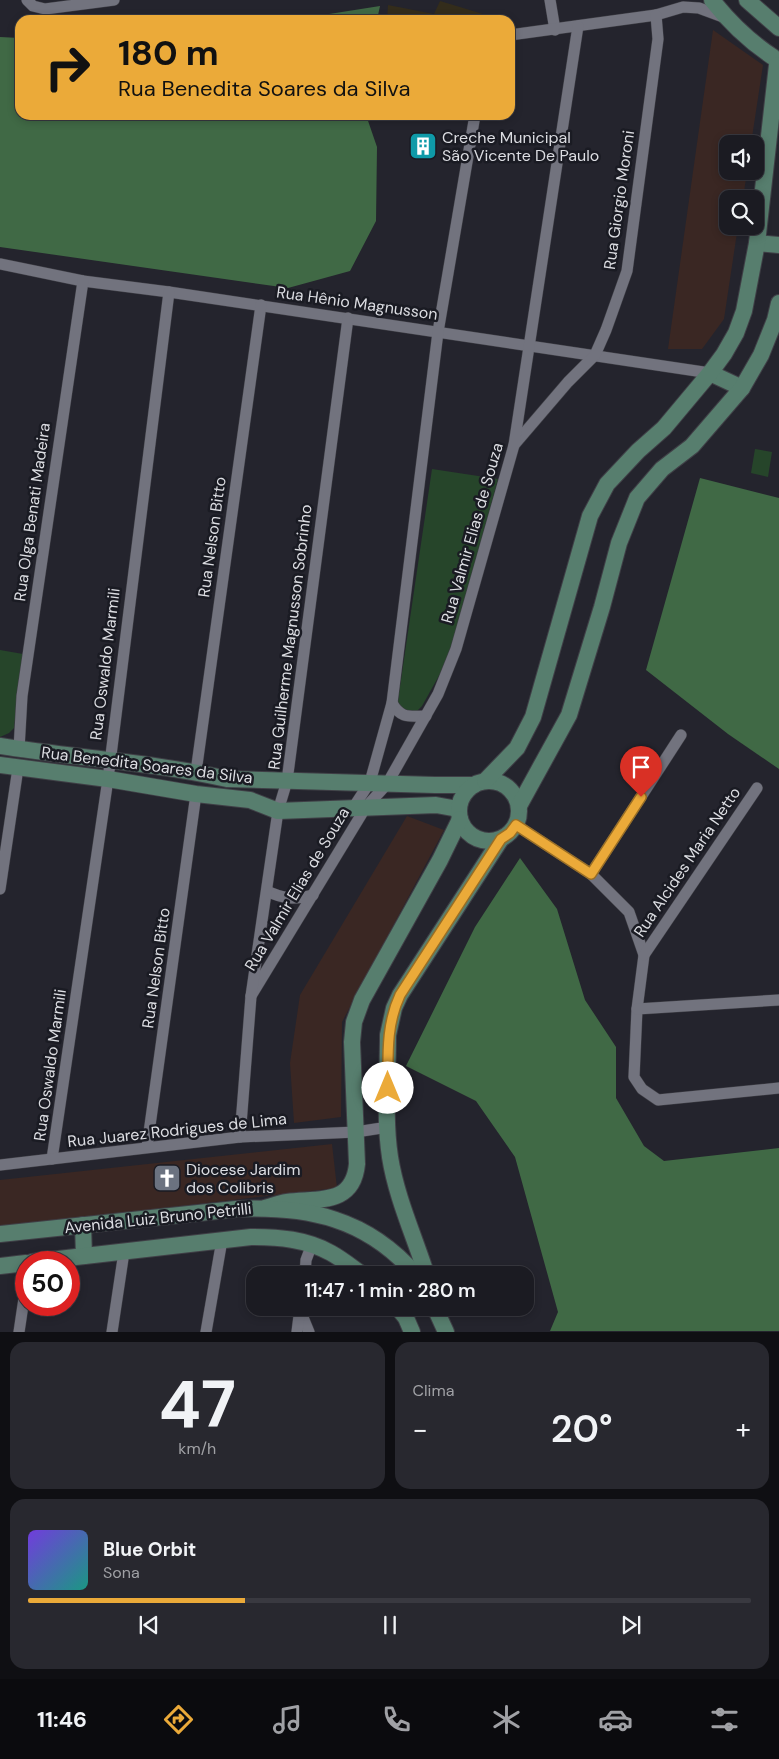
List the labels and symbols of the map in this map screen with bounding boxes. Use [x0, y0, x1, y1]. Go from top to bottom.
place label: Creche Municipal São Vicente De Paulo [442, 127, 599, 166]
street label: Rua Giorgio Moroni [599, 129, 639, 271]
building icon: Creche Municipal São Vicente De Paulo [408, 131, 438, 161]
street label: Rua Hênio Magnusson [275, 281, 439, 325]
street label: Rua Olga Benati Madeira [9, 421, 55, 603]
street label: Rua Valmir Elias de Souza [436, 440, 508, 626]
street label: Rua Nelson Bitto [193, 475, 231, 599]
street label: Rua Guilherme Magnusson Sobrinho [263, 503, 317, 771]
street label: Rua Oswaldo Marmili [85, 587, 125, 741]
street label: Rua Benedita Soares da Silva [40, 742, 254, 788]
pin [620, 746, 662, 797]
street label: Rua Alcides Maria Netto [629, 783, 745, 941]
street label: Rua Valmir Elias de Souza [240, 804, 354, 974]
street label: Rua Nelson Bitto [137, 906, 175, 1030]
street label: Rua Oswaldo Marmili [29, 988, 71, 1142]
position arrow [361, 1061, 413, 1113]
street label: Rua Juarez Rodrigues de Lima [66, 1108, 288, 1152]
place label: Diocese Jardim dos Colibris [186, 1159, 300, 1198]
church icon: Diocese Jardim dos Colibris [152, 1163, 182, 1193]
street label: Avenida Luiz Bruno Petrilli [63, 1198, 253, 1238]
speed limit sign: 50 [15, 1251, 80, 1316]

